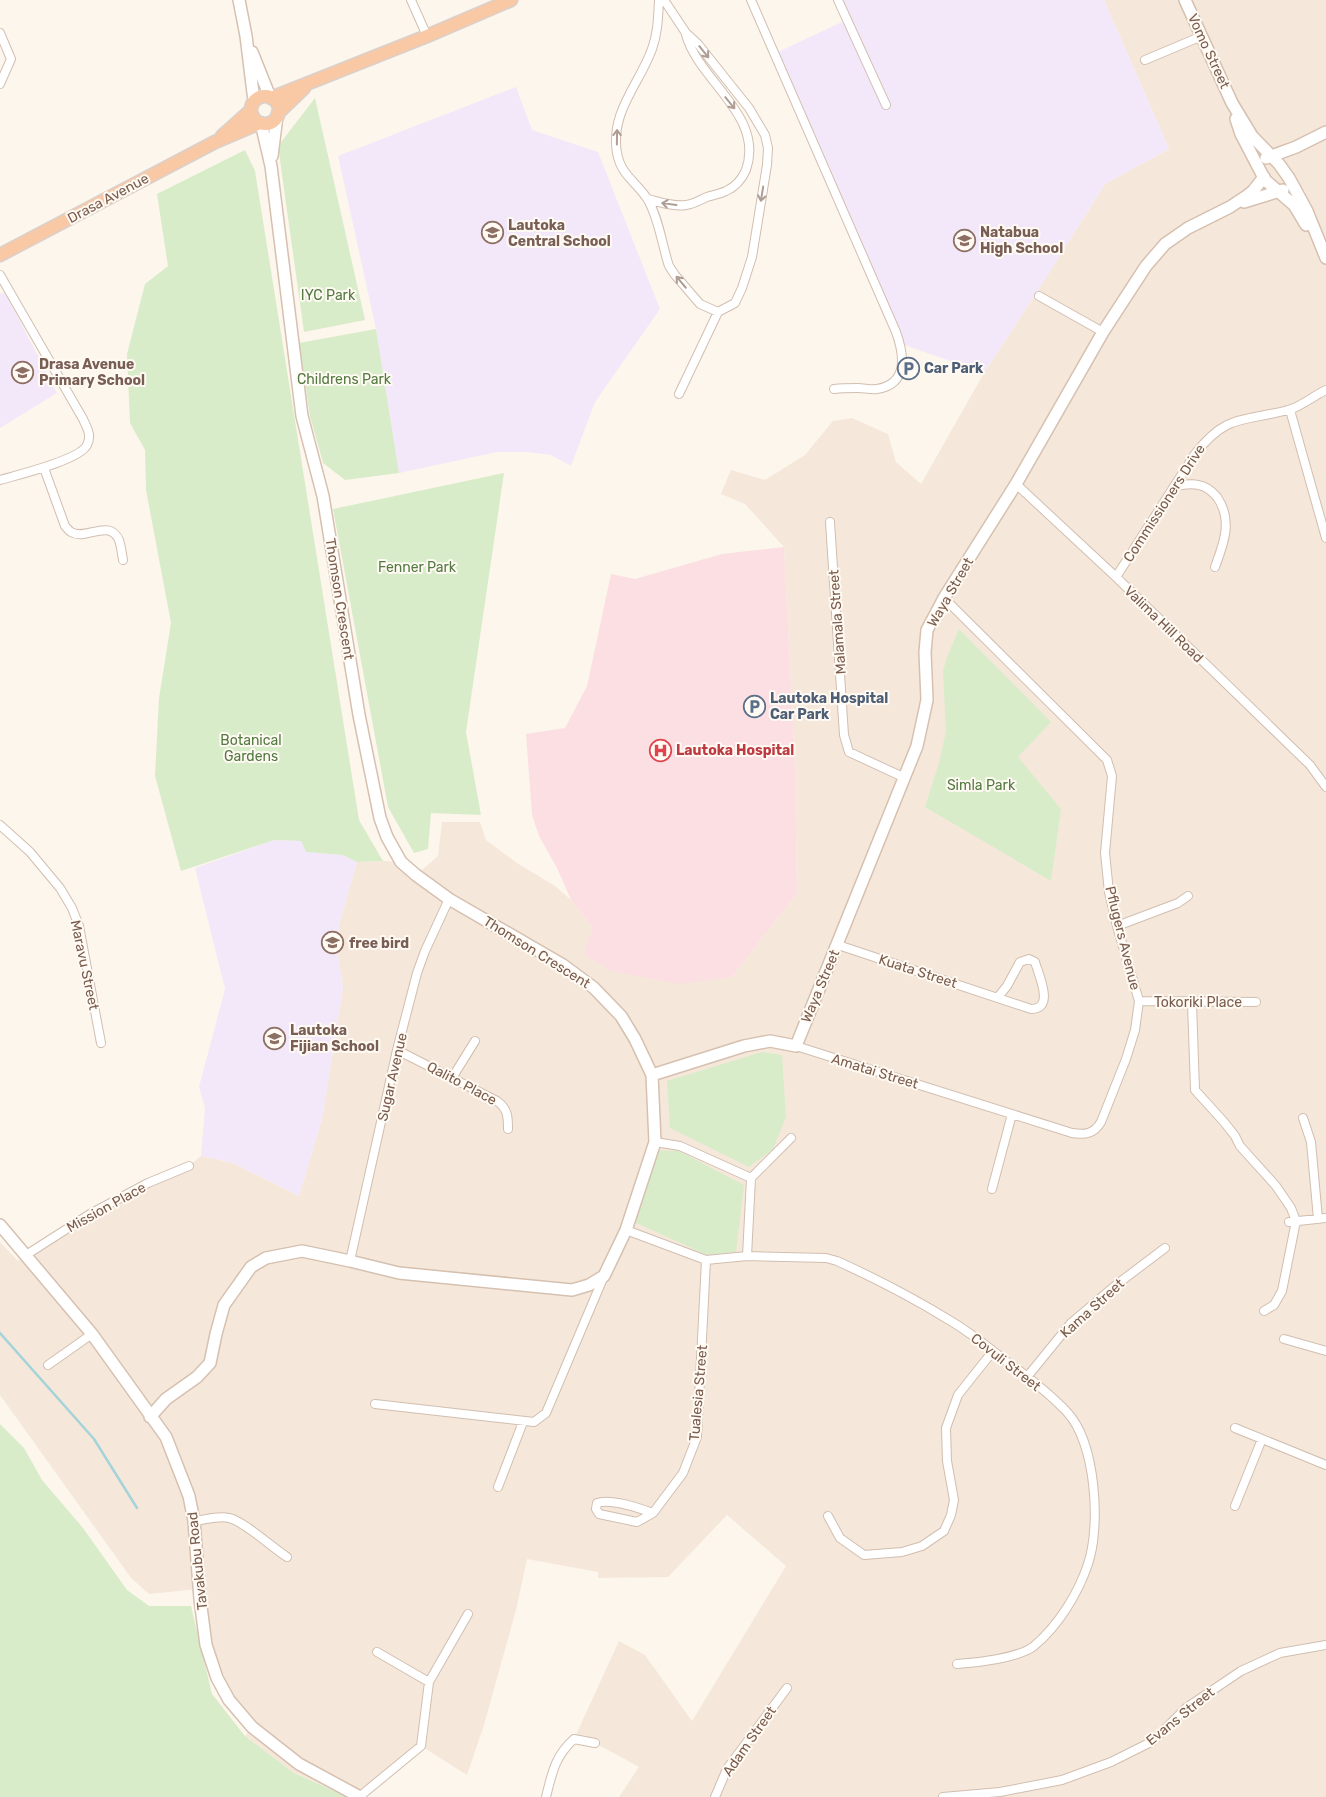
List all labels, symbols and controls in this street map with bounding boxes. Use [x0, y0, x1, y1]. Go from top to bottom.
street label: Vomo Street [1184, 11, 1234, 92]
one-way arrow [699, 45, 710, 58]
one-way arrow [725, 96, 736, 109]
one-way arrow [612, 129, 622, 145]
street label: Drasa Avenue [65, 170, 152, 227]
one-way arrow [757, 185, 767, 201]
one-way arrow [662, 198, 678, 208]
place label: Lautoka Central School [508, 217, 611, 250]
school or university icon: Lautoka Central School [480, 221, 504, 245]
place label: Natabua High School [980, 224, 1063, 257]
school or university icon: Natabua High School [952, 228, 976, 252]
one-way arrow [675, 276, 686, 289]
park label: IYC Park [301, 287, 356, 304]
place label: Drasa Avenue Primary School [39, 356, 145, 389]
parking icon: Car Park [896, 356, 920, 380]
school or university icon: Drasa Avenue Primary School [11, 360, 35, 384]
place label: Car Park [924, 360, 984, 377]
park label: Childrens Park [297, 371, 392, 388]
street label: Commissioners Drive [1120, 441, 1209, 565]
street label: Thomson Crescent [322, 537, 358, 662]
street label: Waya Street [924, 554, 977, 630]
park label: Fenner Park [378, 559, 457, 576]
street label: Malamala Street [825, 568, 850, 675]
street label: Valima Hill Road [1121, 582, 1207, 666]
place label: Lautoka Hospital Car Park [770, 690, 888, 723]
parking icon: Lautoka Hospital Car Park [742, 694, 766, 718]
park label: Botanical Gardens [220, 732, 282, 765]
hospital icon: Lautoka Hospital [648, 738, 672, 762]
place label: Lautoka Hospital [676, 742, 794, 759]
park label: Simla Park [947, 777, 1016, 794]
street label: Pflugers Avenue [1101, 884, 1144, 992]
street label: Thomson Crescent [480, 913, 594, 992]
street label: Maravu Street [67, 918, 102, 1012]
school or university icon: free bird [321, 931, 345, 955]
place label: free bird [349, 935, 409, 952]
street label: Waya Street [797, 947, 844, 1025]
street label: Kuata Street [877, 951, 960, 992]
street label: Tokoriki Place [1154, 994, 1242, 1011]
place label: Lautoka Fijian School [290, 1022, 379, 1055]
school or university icon: Lautoka Fijian School [262, 1026, 286, 1050]
street label: Sugar Avenue [374, 1031, 411, 1123]
street label: Amatai Street [829, 1050, 921, 1093]
street label: Qalito Place [424, 1058, 500, 1109]
street label: Mission Place [64, 1179, 149, 1236]
street label: Kama Street [1057, 1275, 1128, 1341]
street label: Covuli Street [967, 1330, 1044, 1395]
street label: Tualesia Street [686, 1344, 711, 1442]
street label: Tavakubu Road [184, 1511, 211, 1611]
street label: Evans Street [1143, 1683, 1218, 1749]
street label: Adam Street [719, 1703, 780, 1780]

